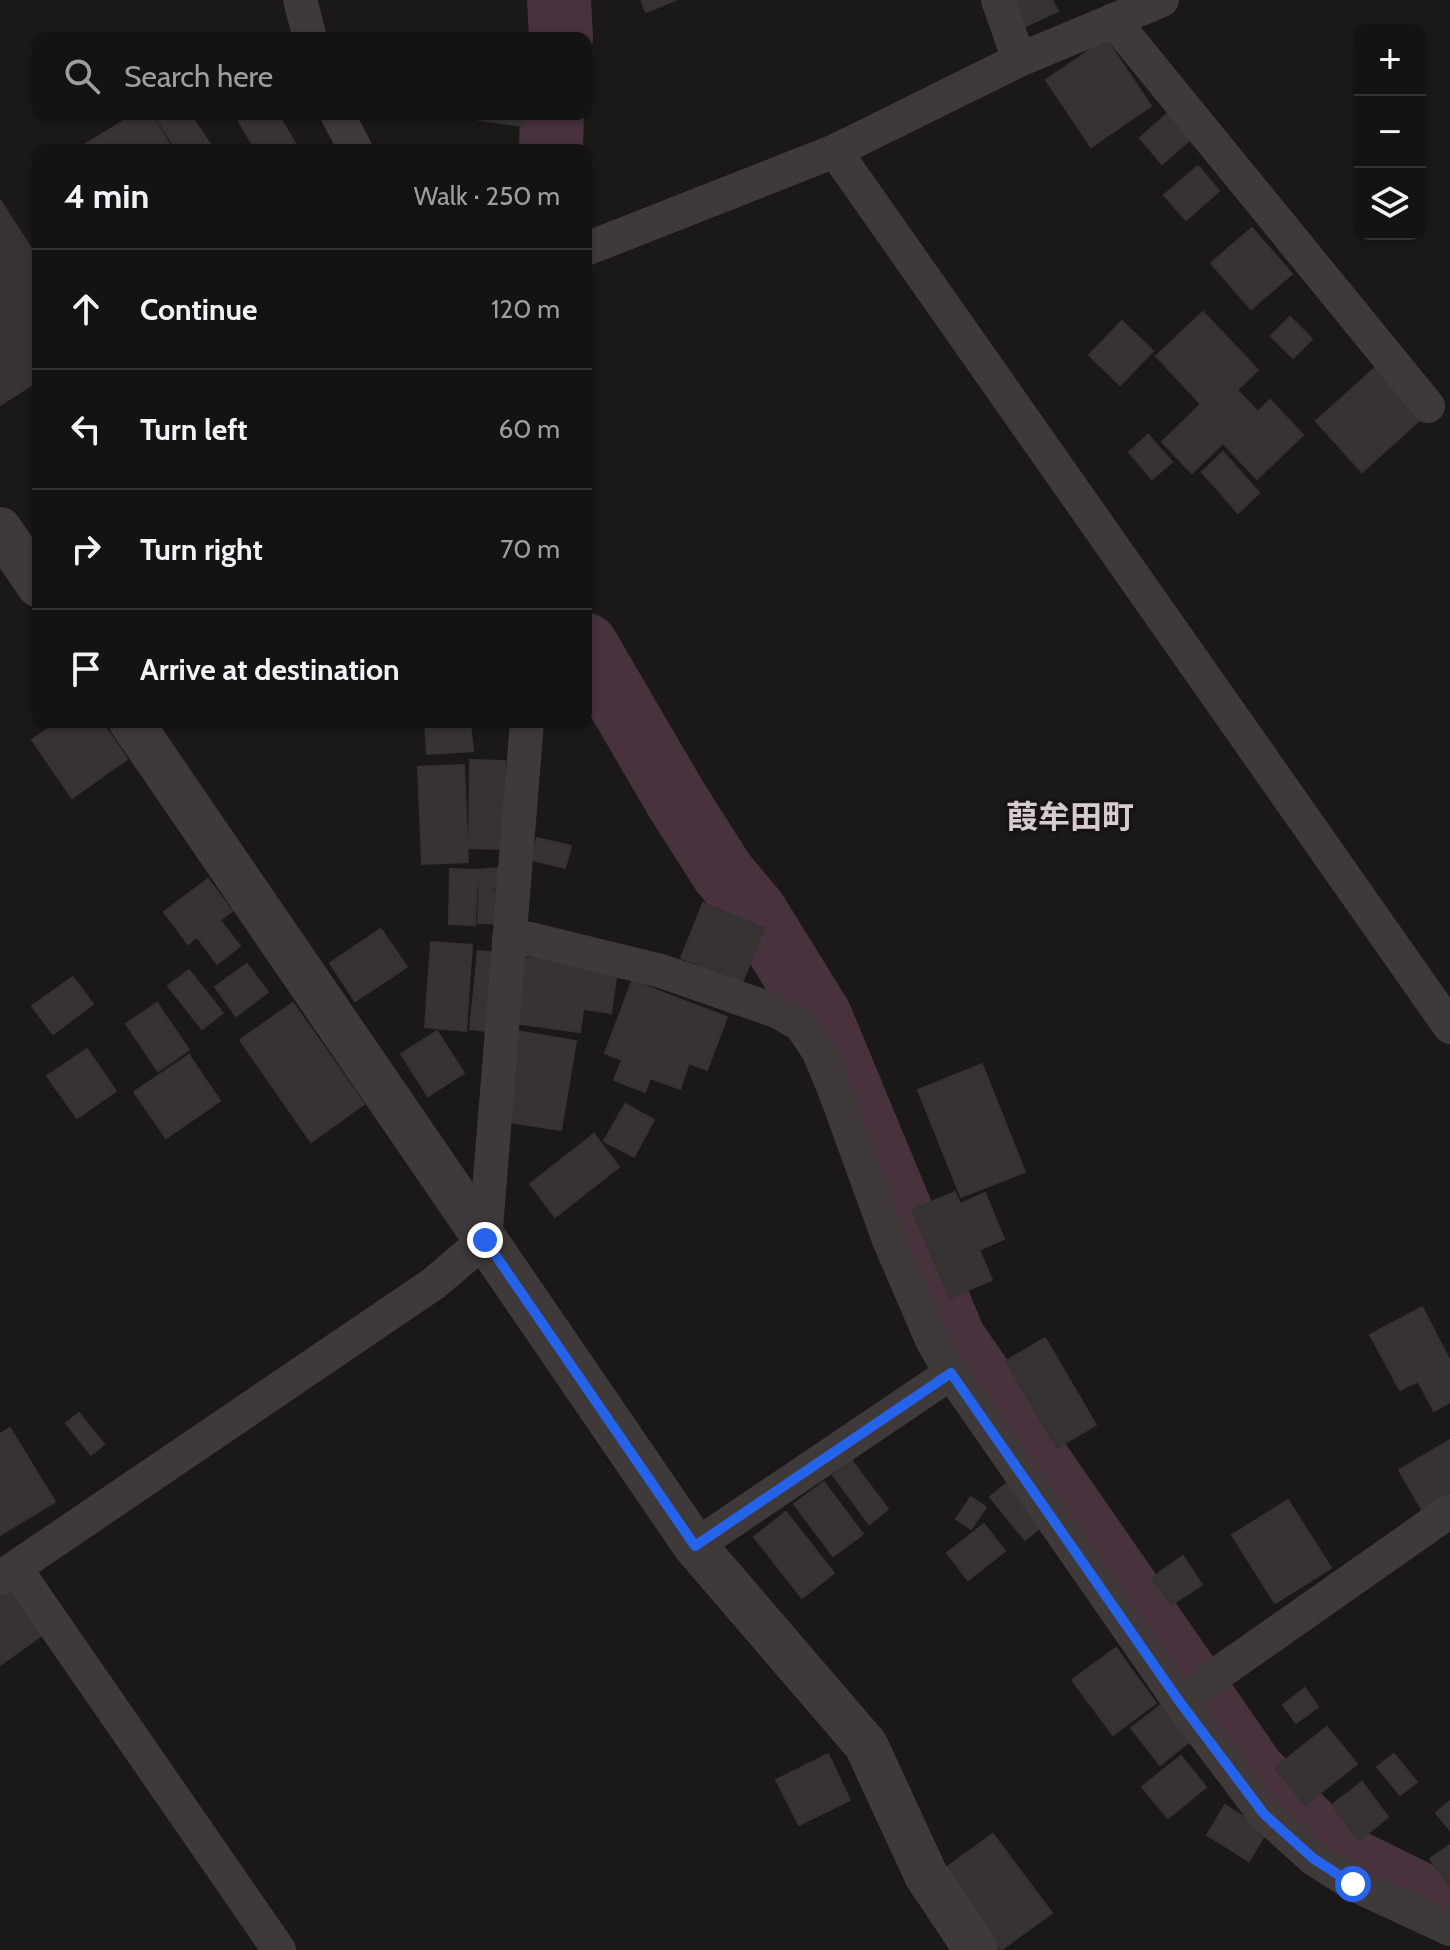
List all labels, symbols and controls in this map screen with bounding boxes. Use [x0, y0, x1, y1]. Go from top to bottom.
map controls [1354, 24, 1426, 240]
button: + [1354, 24, 1426, 96]
search box [32, 32, 592, 120]
icon: search [60, 54, 104, 98]
text: Search here [124, 58, 273, 95]
button: − [1354, 96, 1426, 168]
button: layers [1354, 168, 1426, 240]
text: 4 min [64, 175, 149, 217]
text: Walk · 250 m [414, 180, 560, 212]
icon: ahead [64, 287, 108, 331]
text: Continue [140, 291, 257, 328]
text: 120 m [491, 293, 560, 325]
icon: left [64, 407, 108, 451]
text: Turn left [140, 411, 248, 448]
text: 60 m [498, 413, 560, 445]
icon: right [64, 527, 108, 571]
text: Turn right [140, 531, 263, 568]
text: 70 m [500, 533, 560, 565]
icon: arrive [64, 647, 108, 691]
text: Arrive at destination [140, 651, 400, 688]
district label: 葭牟田町 [1006, 797, 1134, 836]
route end [467, 1222, 503, 1258]
route start [1335, 1866, 1371, 1902]

